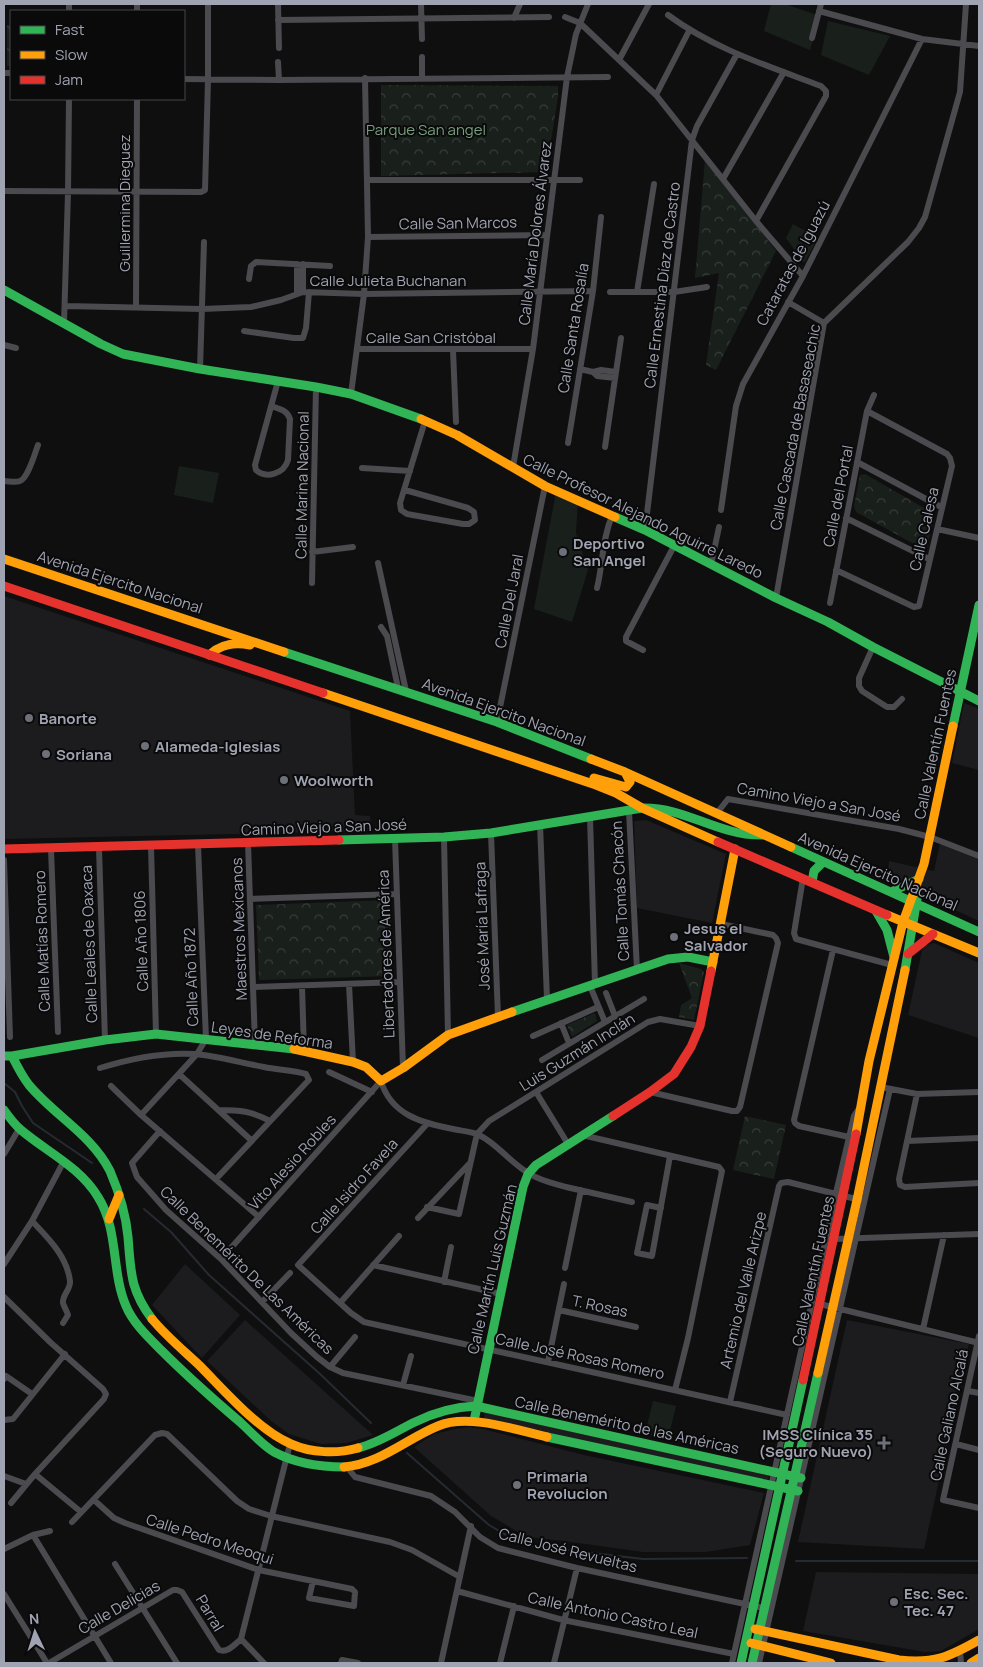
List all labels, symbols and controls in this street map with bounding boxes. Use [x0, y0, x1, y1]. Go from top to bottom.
legend [10, 10, 185, 100]
text: Fast [55, 19, 84, 40]
text: Slow [55, 44, 88, 65]
text: Jam [55, 69, 83, 90]
park label: Parque San angel [366, 119, 486, 140]
street label: Guillermina Dieguez [114, 134, 135, 272]
street label: Calle María Dolores Álvarez [513, 140, 557, 326]
street label: Calle Ernestina Díaz de Castro [639, 181, 685, 389]
street label: Cataratas de Iguazú [751, 197, 835, 329]
street label: Calle San Marcos [399, 211, 517, 235]
street label: Calle Santa Rosalía [552, 261, 594, 395]
street label: Calle Julieta Buchanan [310, 270, 466, 291]
street label: Calle Cascada de Basaseachic [765, 322, 825, 532]
street label: Calle San Cristóbal [366, 327, 496, 348]
street label: Calle Marina Nacional [290, 411, 314, 559]
street label: Calle del Portal [818, 443, 858, 549]
street label: Calle Profesor Alejando Aguirre Laredo [520, 449, 767, 583]
street label: Calle Calesa [904, 485, 944, 573]
place label: Deportivo San Angel [573, 533, 646, 571]
street label: Avenida Ejercito Nacional [35, 545, 205, 619]
marker: Deportivo San Angel [557, 546, 569, 558]
street label: Calle Del Jaral [490, 552, 528, 650]
street label: Calle Valentín Fuentes [909, 667, 961, 821]
street label: Avenida Ejercito Nacional [419, 673, 589, 751]
place label: Banorte [39, 708, 97, 729]
marker: Banorte [23, 712, 35, 724]
place label: Alameda-Iglesias [155, 736, 280, 757]
marker: Alameda-Iglesias [139, 740, 151, 752]
place label: Soriana [56, 744, 112, 765]
marker: Soriana [40, 748, 52, 760]
place label: Woolworth [294, 770, 373, 791]
marker: Woolworth [278, 774, 290, 786]
street label: Camino Viejo a San José [735, 777, 903, 827]
street label: Camino Viejo a San José [241, 814, 407, 840]
street label: Calle Tomás Chacón [606, 820, 634, 962]
street label: Avenida Ejercito Nacional [795, 826, 961, 916]
street label: Maestros Mexicanos [226, 857, 252, 1001]
street label: José María Lafraga [469, 861, 495, 991]
street label: Calle Leales de Oaxaca [76, 865, 102, 1023]
street label: Calle Matías Romero [29, 870, 55, 1012]
street label: Libertadores de América [373, 870, 399, 1038]
street label: Calle Año 1806 [129, 890, 153, 992]
place label: Jesus el Salvador [684, 918, 748, 956]
street label: Calle Año 1872 [179, 927, 203, 1027]
marker: Jesus el Salvador [668, 931, 680, 943]
street label: Luis Guzmán Inclán [515, 1008, 639, 1096]
street label: Leyes de Reforma [210, 1016, 334, 1054]
street label: Vito Alesio Robles [243, 1109, 341, 1214]
street label: Calle Isidro Favela [305, 1134, 403, 1238]
street label: Calle Benemérito De Las Américas [156, 1181, 339, 1359]
street label: Calle Martín Luis Guzmán [462, 1182, 522, 1356]
street label: Calle Valentín Fuentes [787, 1194, 839, 1348]
street label: Artemio del Valle Arizpe [715, 1209, 771, 1371]
street label: T. Rosas [570, 1290, 630, 1322]
street label: Calle José Rosas Romero [493, 1328, 667, 1384]
street label: Calle Galiano Alcalá [925, 1347, 973, 1483]
street label: Calle Benemérito de las Américas [513, 1391, 741, 1459]
place label: IMSS Clínica 35 (Seguro Nuevo) [758, 1424, 873, 1462]
marker: IMSS Clínica 35 (Seguro Nuevo) [877, 1436, 891, 1450]
place label: Primaria Revolucion [527, 1466, 608, 1504]
marker: Primaria Revolucion [511, 1479, 523, 1491]
street label: Calle Pedro Meoqui [143, 1508, 277, 1570]
street label: Calle José Revueltas [496, 1523, 640, 1577]
street label: Calle Delicias [74, 1575, 164, 1639]
place label: Esc. Sec. Tec. 47 [904, 1583, 969, 1621]
street label: Calle Antonio Castro Leal [526, 1587, 700, 1643]
street label: Parral [191, 1591, 229, 1635]
marker: Esc. Sec. Tec. 47 [888, 1596, 900, 1608]
north arrow [10, 1607, 60, 1657]
text: N [28, 1609, 40, 1628]

